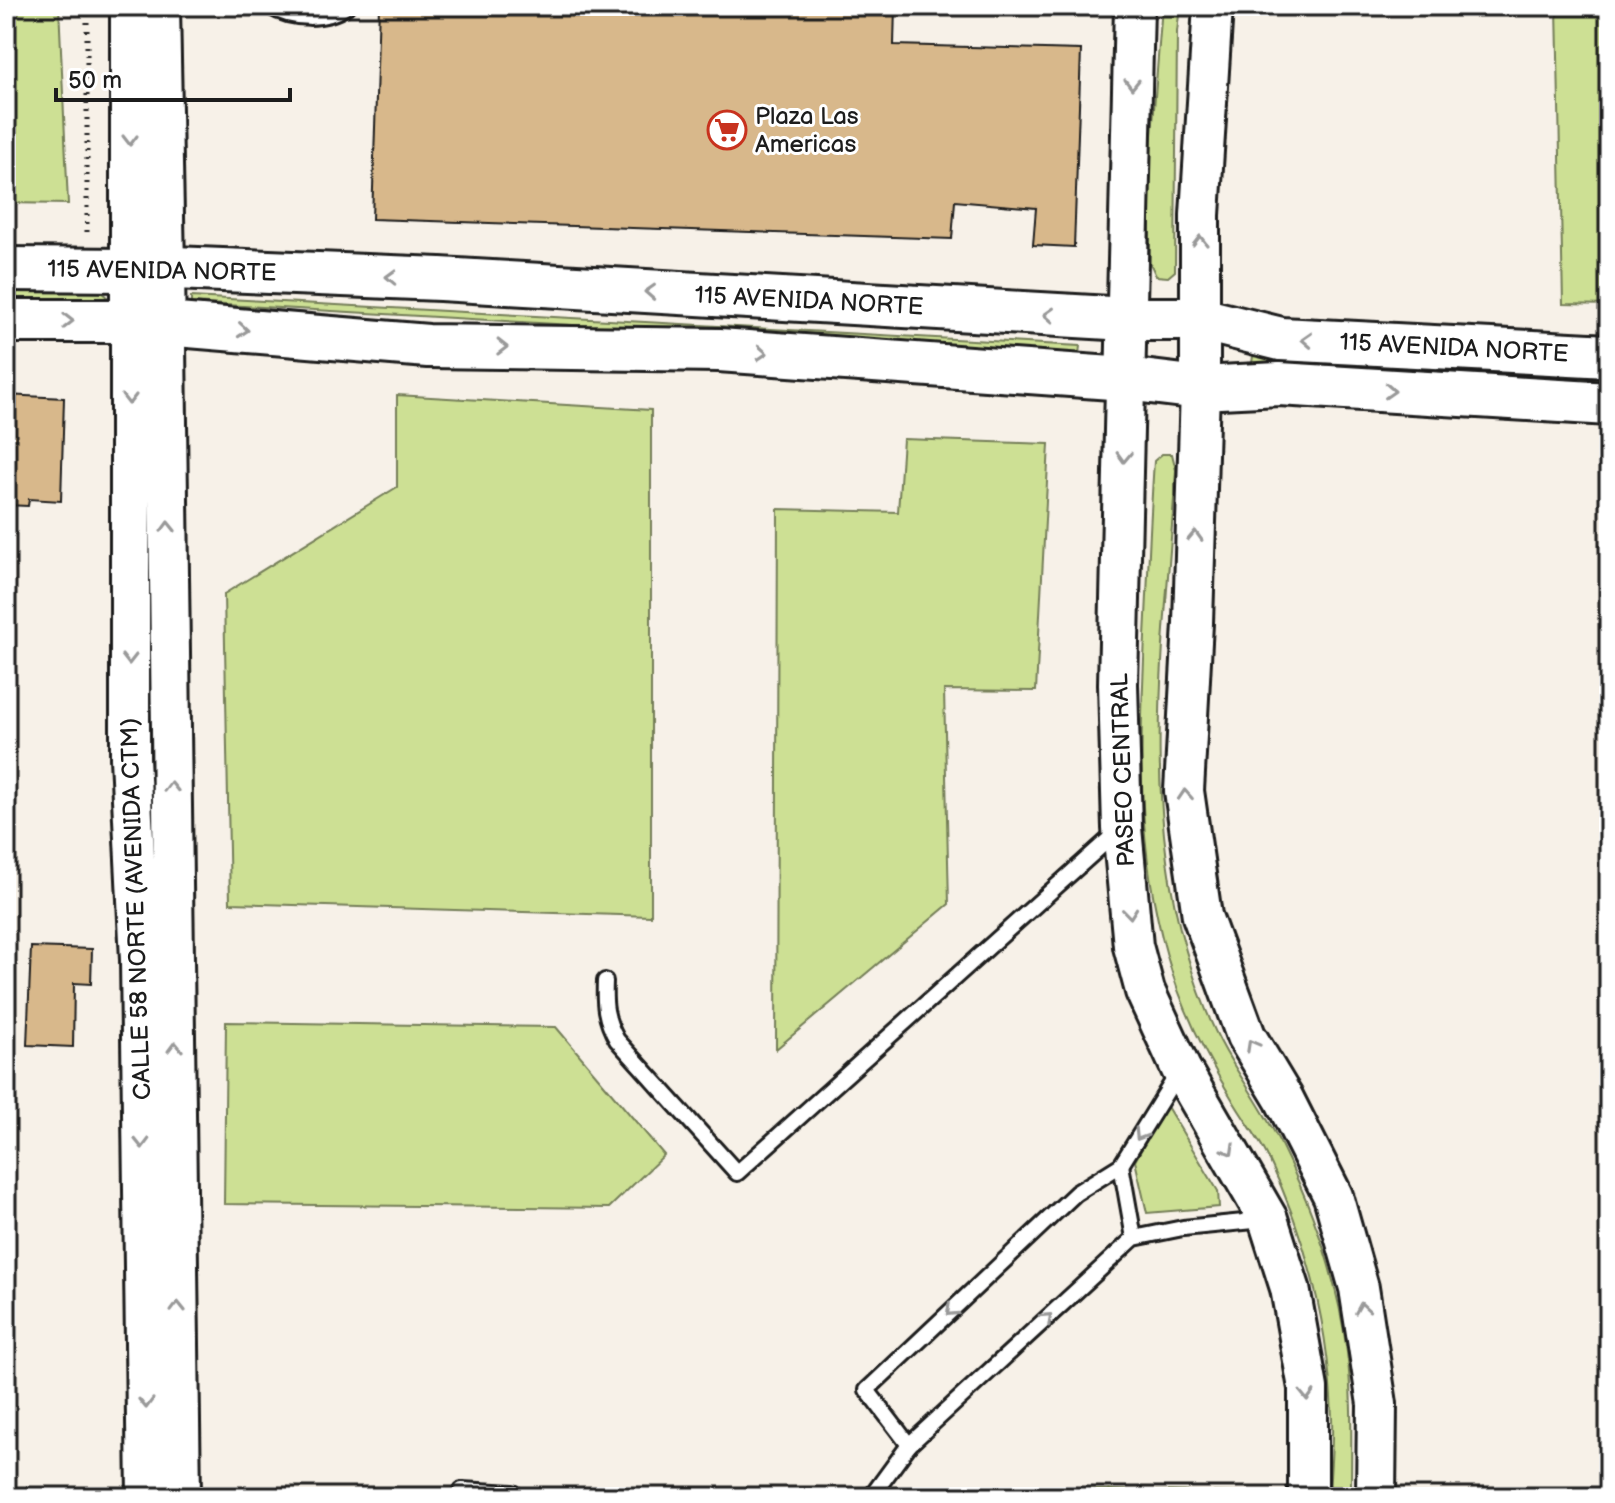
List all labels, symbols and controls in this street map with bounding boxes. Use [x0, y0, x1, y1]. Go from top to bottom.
scale bar [56, 52, 290, 102]
text: 50 m [68, 66, 122, 95]
one-way arrow [1124, 78, 1141, 91]
place label: Plaza Las Americas [755, 102, 859, 159]
supermarket icon: Plaza Las Americas [706, 109, 748, 151]
one-way arrow [121, 134, 139, 147]
one-way arrow [1191, 234, 1209, 247]
street label: 115 AVENIDA NORTE [47, 255, 277, 287]
one-way arrow [384, 269, 397, 286]
street label: 115 AVENIDA NORTE [694, 281, 924, 321]
one-way arrow [643, 283, 656, 300]
one-way arrow [1042, 307, 1055, 324]
one-way arrow [62, 313, 75, 330]
one-way arrow [237, 321, 250, 338]
street label: 115 AVENIDA NORTE [1339, 328, 1569, 368]
one-way arrow [1300, 332, 1313, 349]
one-way arrow [496, 338, 509, 356]
one-way arrow [756, 344, 769, 361]
one-way arrow [1384, 382, 1397, 399]
one-way arrow [120, 393, 138, 406]
one-way arrow [1115, 451, 1133, 464]
one-way arrow [159, 520, 177, 533]
one-way arrow [1187, 529, 1204, 542]
one-way arrow [120, 653, 138, 666]
street label: PASEO CENTRAL [1105, 672, 1141, 867]
street label: CALLE 58 NORTE (AVENIDA CTM) [115, 717, 157, 1101]
one-way arrow [163, 780, 180, 793]
one-way arrow [1177, 789, 1194, 802]
one-way arrow [1121, 907, 1138, 920]
one-way arrow [1246, 1039, 1261, 1053]
one-way arrow [166, 1040, 184, 1053]
one-way arrow [1134, 1126, 1150, 1141]
one-way arrow [133, 1137, 151, 1150]
one-way arrow [1219, 1141, 1235, 1156]
one-way arrow [169, 1300, 187, 1313]
one-way arrow [946, 1301, 960, 1316]
one-way arrow [1355, 1301, 1372, 1315]
one-way arrow [1037, 1313, 1052, 1328]
one-way arrow [1298, 1389, 1315, 1402]
one-way arrow [137, 1397, 155, 1410]

